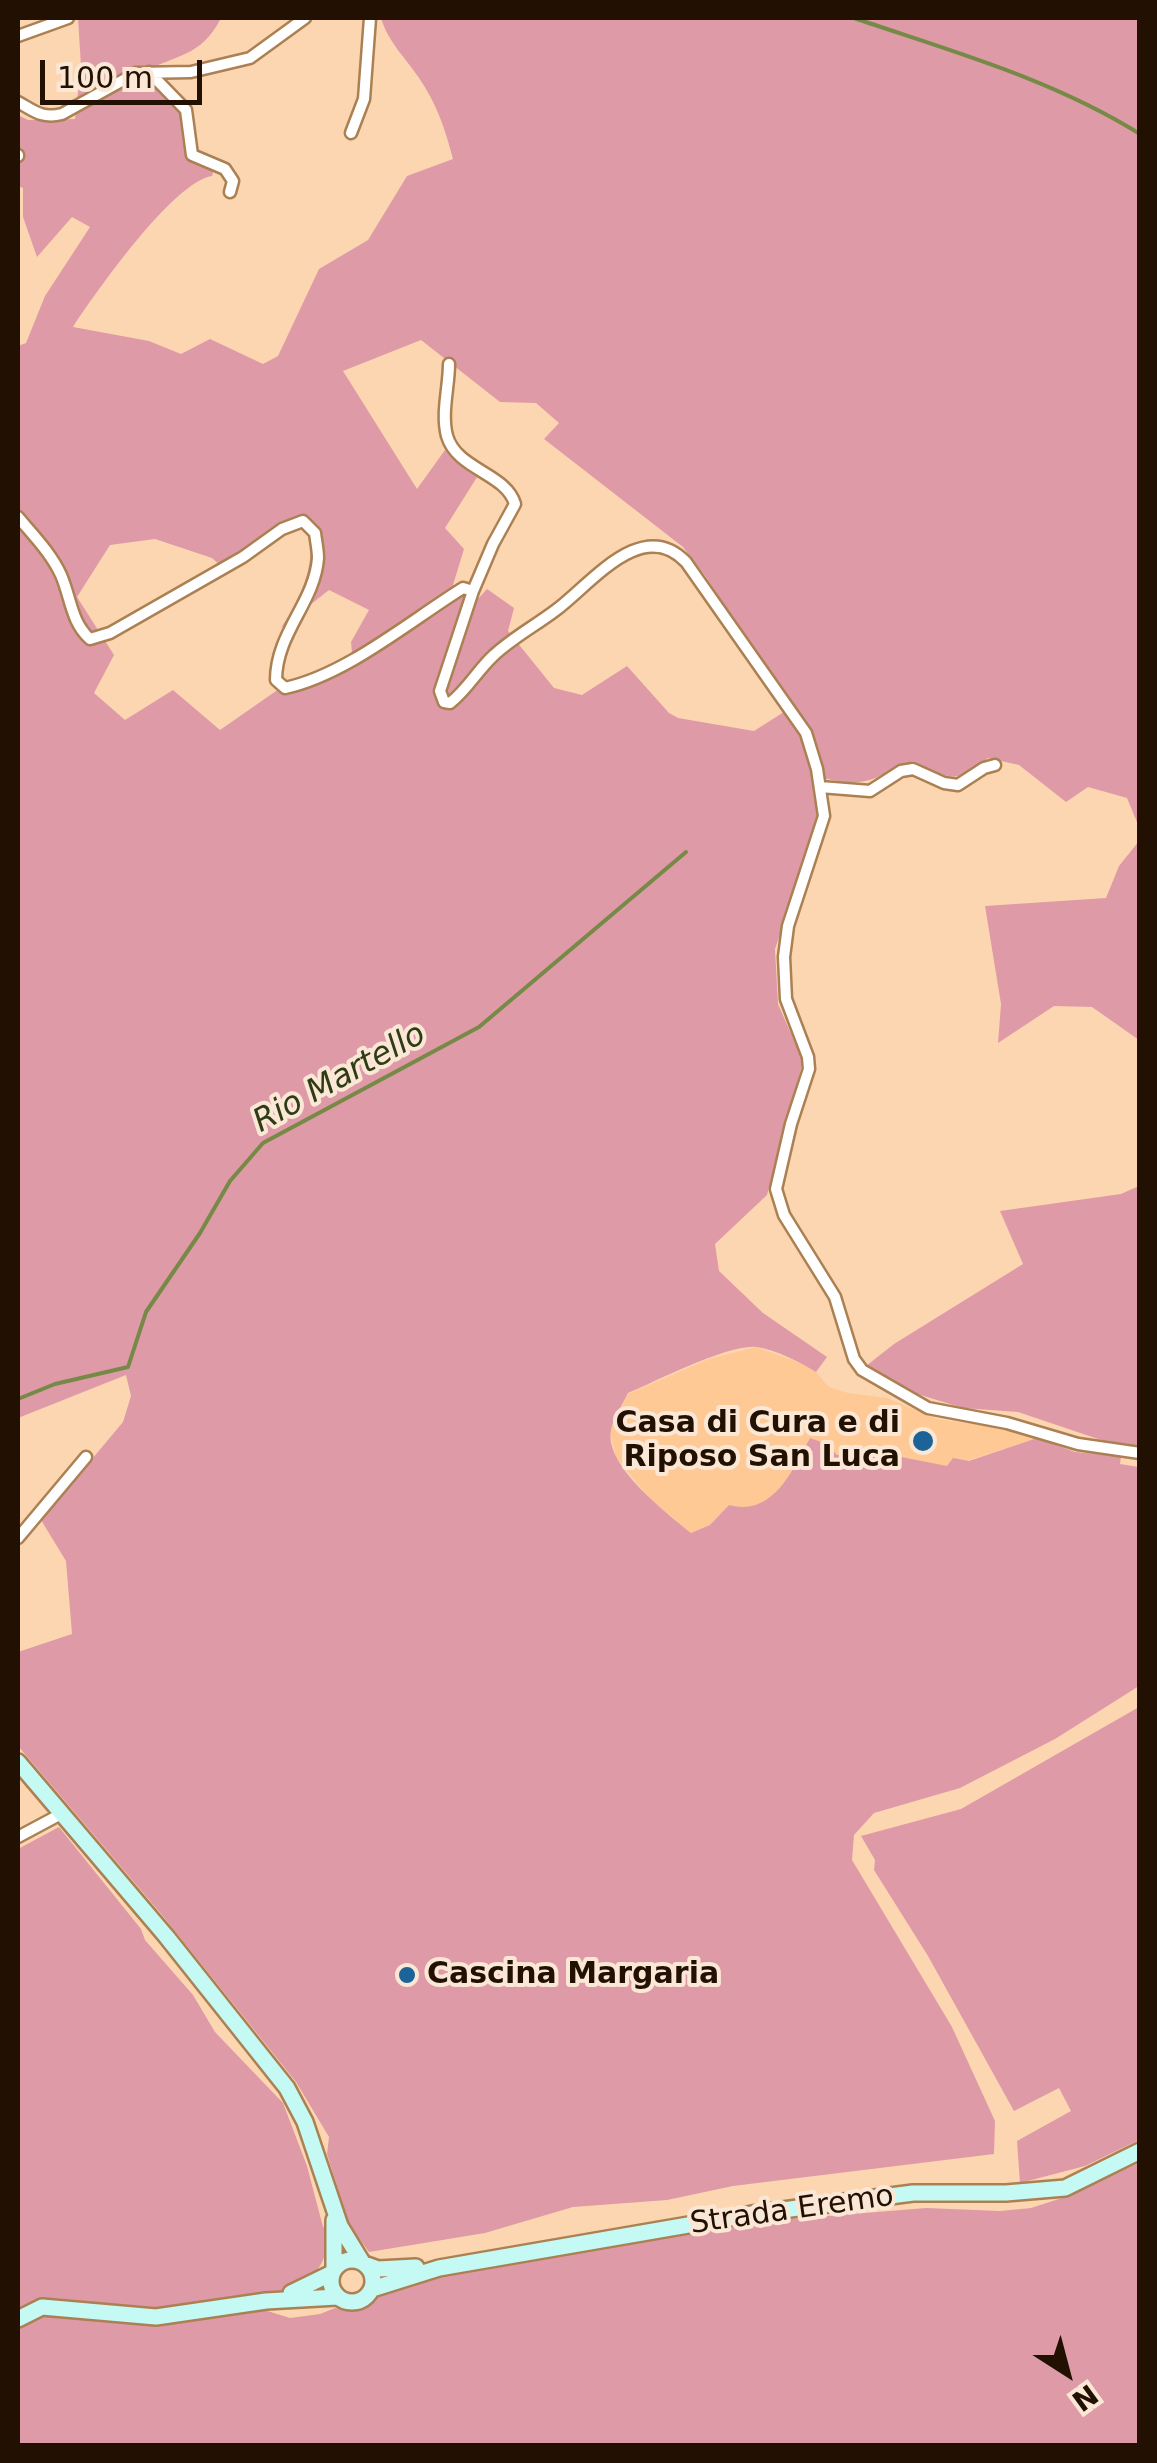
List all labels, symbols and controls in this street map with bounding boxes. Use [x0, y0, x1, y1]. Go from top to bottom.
scale bar [45, 40, 208, 102]
text: 100 m [57, 60, 153, 95]
water label: Rio Martello [247, 1016, 433, 1142]
place label: Casa di Cura e di Riposo San Luca [616, 1406, 900, 1476]
marker: Casa di Cura e di Riposo San Luca [910, 1428, 936, 1454]
place label: Cascina Margaria [427, 1957, 719, 1993]
marker: Cascina Margaria [396, 1964, 418, 1986]
street label: Strada Eremo [688, 2179, 896, 2243]
north arrow [1017, 2323, 1117, 2423]
text: N [1066, 2377, 1104, 2418]

